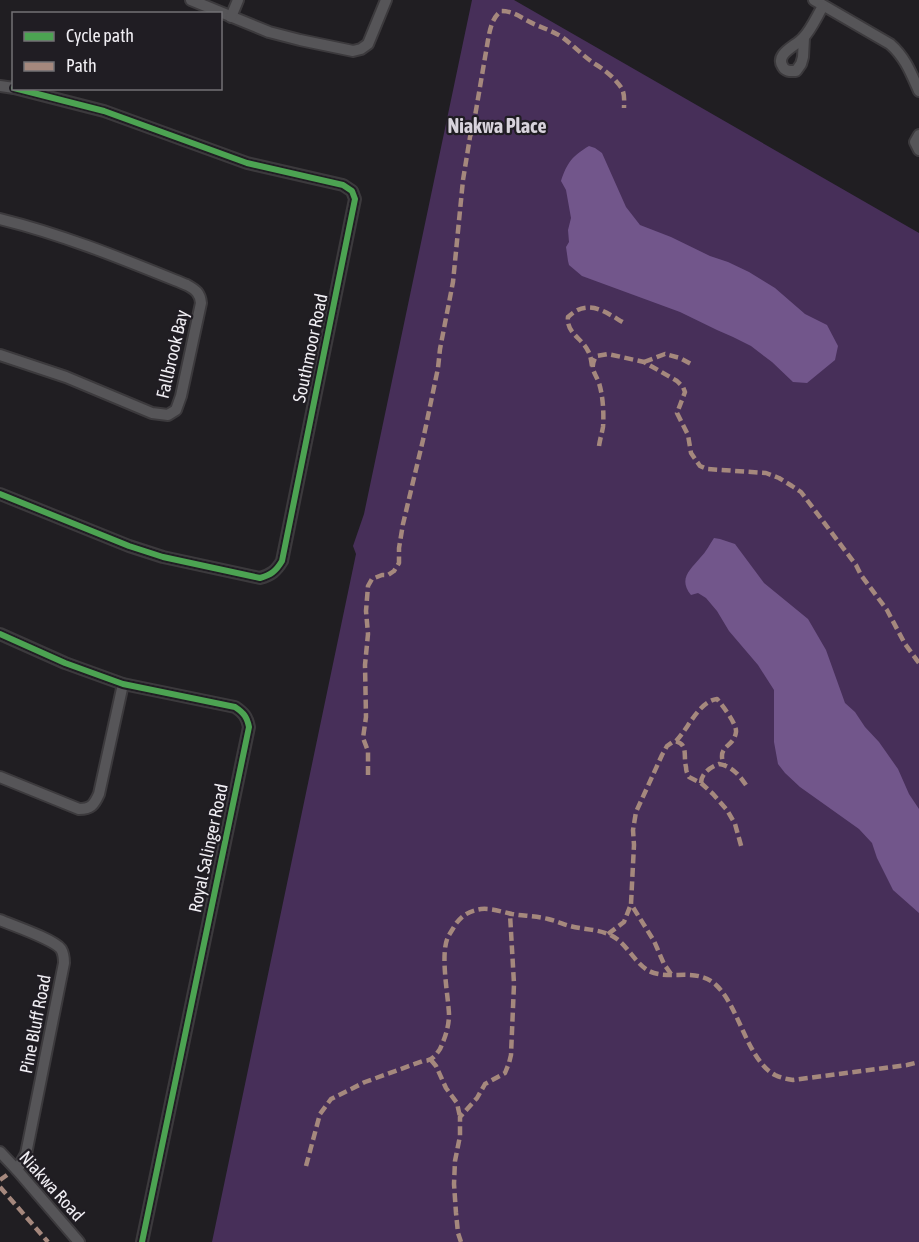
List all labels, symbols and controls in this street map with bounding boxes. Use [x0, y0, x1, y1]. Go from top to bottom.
legend [12, 12, 222, 90]
text: Cycle path [66, 25, 134, 46]
text: Path [66, 55, 97, 76]
district label: Niakwa Place [447, 114, 547, 137]
street label: Southmoor Road [288, 292, 332, 404]
street label: Fallbrook Bay [152, 308, 192, 400]
street label: Royal Salinger Road [184, 782, 232, 914]
street label: Pine Bluff Road [15, 973, 55, 1075]
street label: Niakwa Road [15, 1147, 89, 1225]

